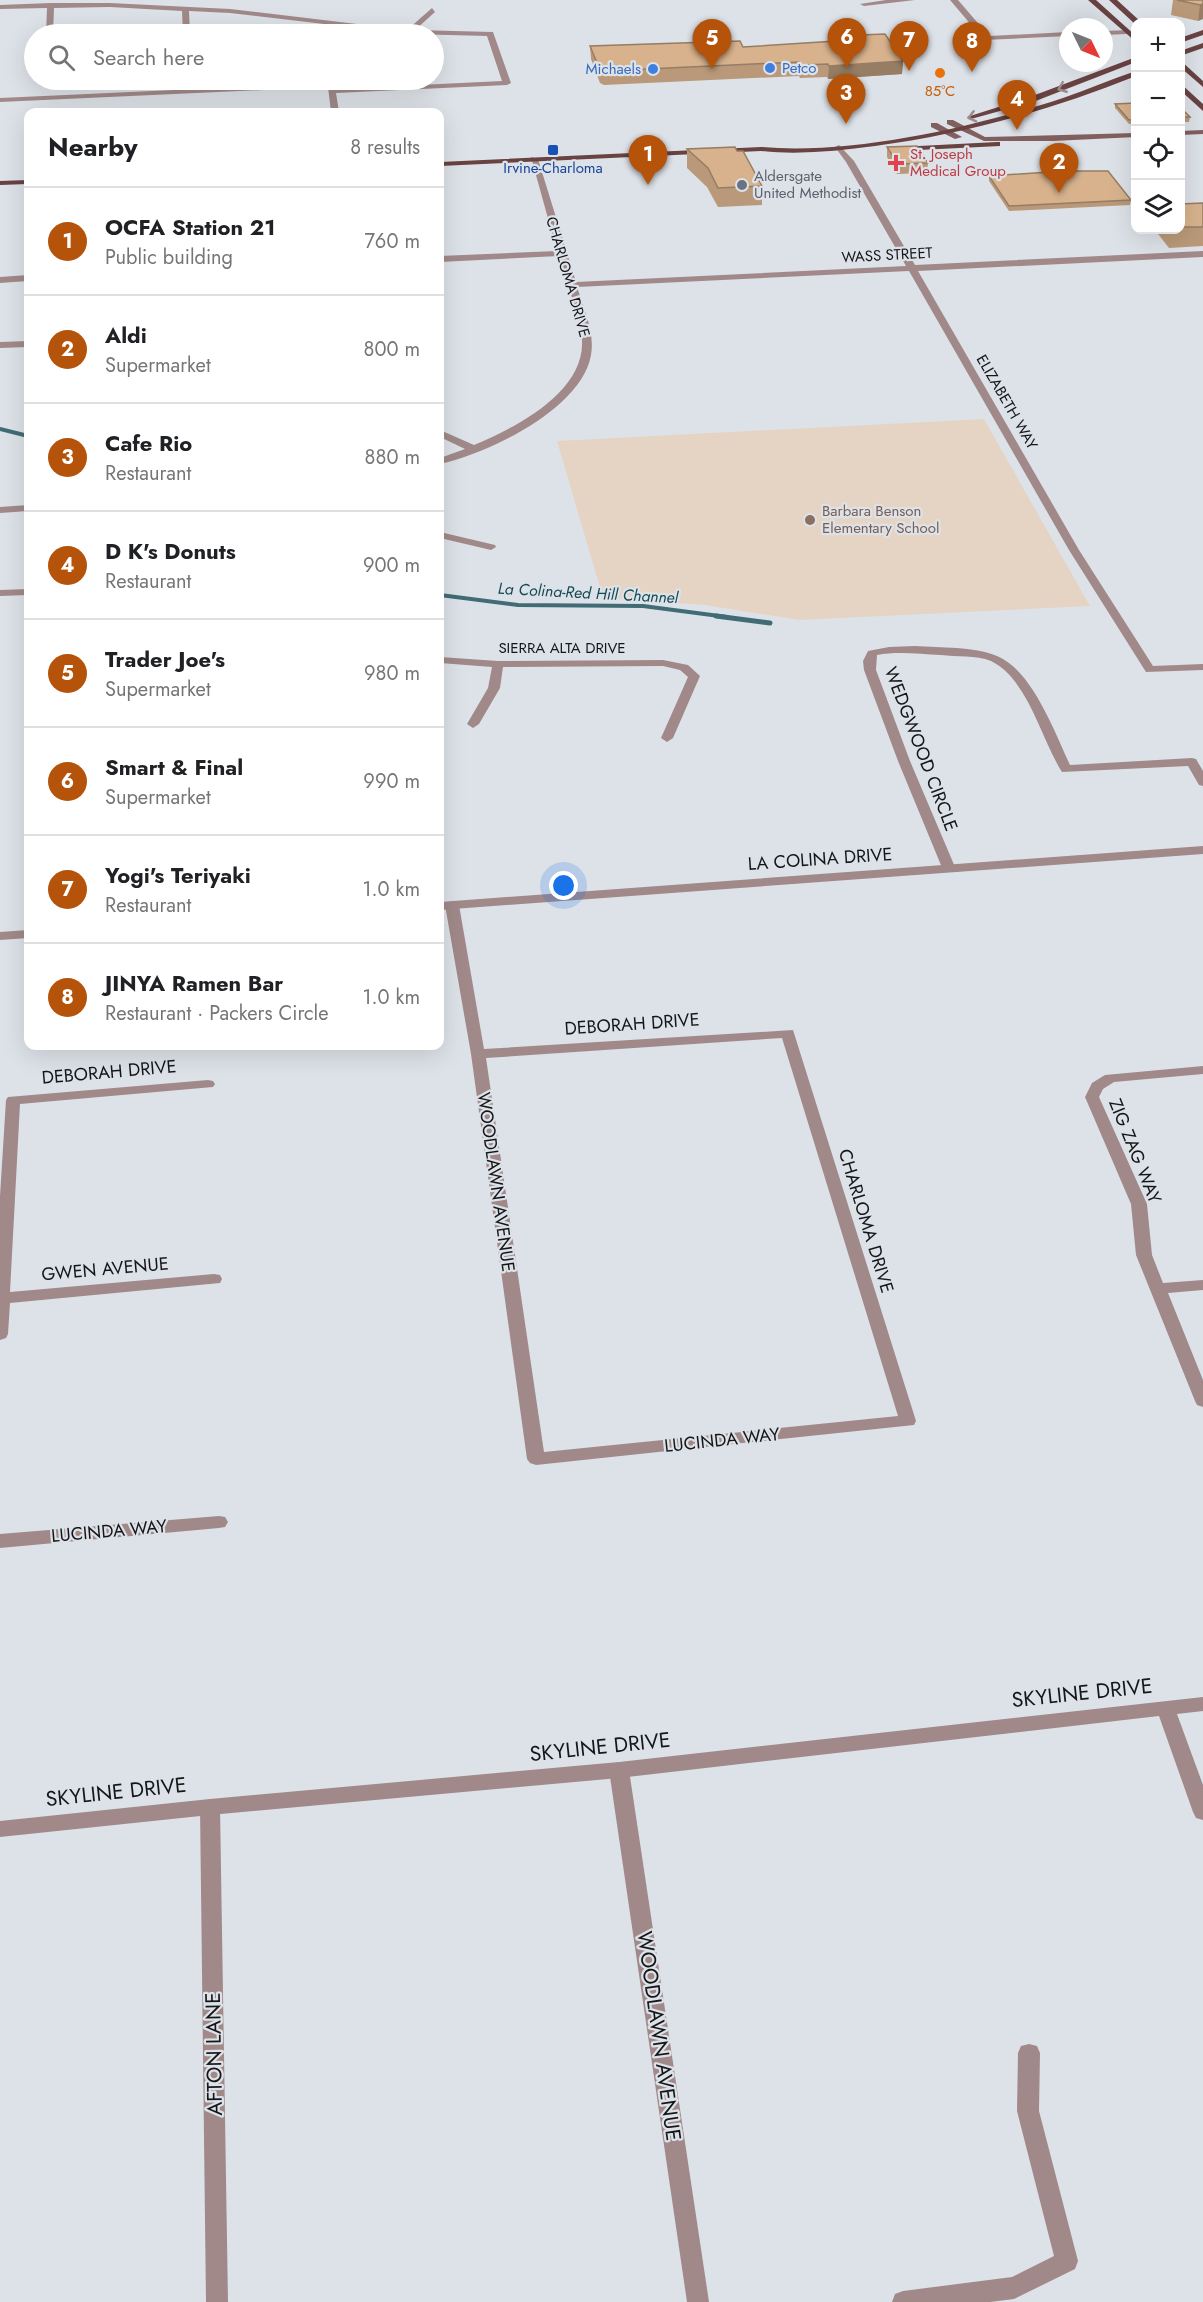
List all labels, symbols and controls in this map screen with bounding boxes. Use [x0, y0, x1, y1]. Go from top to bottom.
north arrow [1059, 18, 1113, 72]
map controls [1131, 18, 1185, 234]
button: + [1131, 18, 1185, 72]
pin: 6 [828, 19, 866, 68]
pin: 5 [692, 20, 732, 69]
pin: 7 [890, 22, 928, 71]
pin: 8 [952, 22, 992, 72]
search box [24, 24, 444, 90]
icon: search [45, 41, 78, 74]
text: Search here [93, 41, 204, 73]
place label: Petco [782, 57, 816, 79]
place label: Michaels [585, 58, 641, 80]
marker: Petco [763, 61, 777, 75]
marker: Michaels [646, 62, 660, 76]
marker: 85°C [933, 66, 947, 80]
button: − [1131, 72, 1185, 126]
pin: 3 [826, 74, 866, 124]
place label: 85°C [925, 80, 955, 102]
pin: 4 [998, 80, 1036, 130]
one-way arrow [1057, 81, 1068, 93]
one-way arrow [967, 109, 977, 122]
button: locate [1131, 126, 1185, 180]
text: Nearby [48, 128, 137, 166]
text: 8 results [350, 133, 420, 162]
pin: 1 [628, 136, 668, 185]
marker: Irvine-Charloma [546, 143, 560, 157]
place label: St. Joseph Medical Group [910, 143, 1006, 182]
pin: 2 [1040, 144, 1078, 193]
marker: St. Joseph Medical Group [887, 154, 905, 172]
place label: Irvine-Charloma [503, 157, 603, 179]
place label: Aldersgate United Methodist [754, 165, 862, 204]
marker: Aldersgate United Methodist [735, 178, 749, 192]
button: layers [1131, 180, 1185, 234]
text: OCFA Station 21 [105, 211, 275, 243]
street label: CHARLOMA DRIVE [540, 214, 596, 340]
text: 1 [62, 227, 73, 256]
text: 760 m [364, 227, 420, 256]
street label: WASS STREET [841, 242, 933, 268]
text: Public building [105, 243, 233, 272]
text: Aldi [105, 319, 147, 351]
text: 2 [61, 335, 74, 364]
text: 800 m [363, 335, 420, 364]
text: Supermarket [105, 351, 211, 380]
street label: ELIZABETH WAY [971, 351, 1043, 454]
text: Cafe Rio [105, 427, 192, 459]
text: 3 [61, 443, 74, 472]
text: 880 m [365, 443, 420, 472]
text: Restaurant [105, 459, 191, 488]
place label: Barbara Benson Elementary School [822, 500, 939, 539]
marker: Barbara Benson Elementary School [803, 513, 817, 527]
text: D K's Donuts [105, 535, 236, 567]
text: 4 [61, 551, 74, 580]
text: 900 m [363, 551, 420, 580]
text: Restaurant [105, 567, 191, 596]
water label: La Colina-Red Hill Channel [497, 577, 680, 609]
street label: SIERRA ALTA DRIVE [498, 637, 626, 659]
text: Trader Joe's [105, 643, 225, 675]
text: 5 [61, 659, 74, 688]
text: 980 m [364, 659, 420, 688]
street label: WEDGWOOD CIRCLE [878, 663, 964, 835]
text: Supermarket [105, 675, 211, 704]
text: Smart & Final [105, 751, 243, 783]
text: 6 [61, 767, 74, 796]
text: 990 m [363, 767, 420, 796]
text: Supermarket [105, 783, 211, 812]
street label: LA COLINA DRIVE [747, 841, 893, 877]
text: Yogi's Teriyaki [105, 859, 251, 891]
your location [549, 871, 578, 900]
text: 7 [61, 875, 74, 904]
text: 1.0 km [363, 875, 420, 904]
text: Restaurant [105, 891, 191, 920]
text: JINYA Ramen Bar [105, 967, 283, 999]
text: 8 [61, 983, 74, 1012]
text: 1.0 km [363, 983, 420, 1012]
text: Restaurant · Packers Circle [105, 999, 328, 1028]
street label: DEBORAH DRIVE [564, 1006, 700, 1042]
street label: DEBORAH DRIVE [41, 1053, 177, 1091]
street label: WOODLAWN AVENUE [471, 1091, 521, 1273]
street label: ZIG ZAG WAY [1102, 1095, 1168, 1208]
street label: CHARLOMA DRIVE [832, 1146, 900, 1296]
street label: GWEN AVENUE [40, 1250, 170, 1288]
street label: LUCINDA WAY [663, 1421, 782, 1459]
street label: LUCINDA WAY [50, 1513, 169, 1549]
street label: SKYLINE DRIVE [1010, 1671, 1154, 1715]
street label: SKYLINE DRIVE [528, 1725, 672, 1769]
street label: SKYLINE DRIVE [44, 1770, 188, 1814]
street label: WOODLAWN AVENUE [629, 1929, 689, 2143]
street label: AFTON LANE [198, 1992, 230, 2116]

